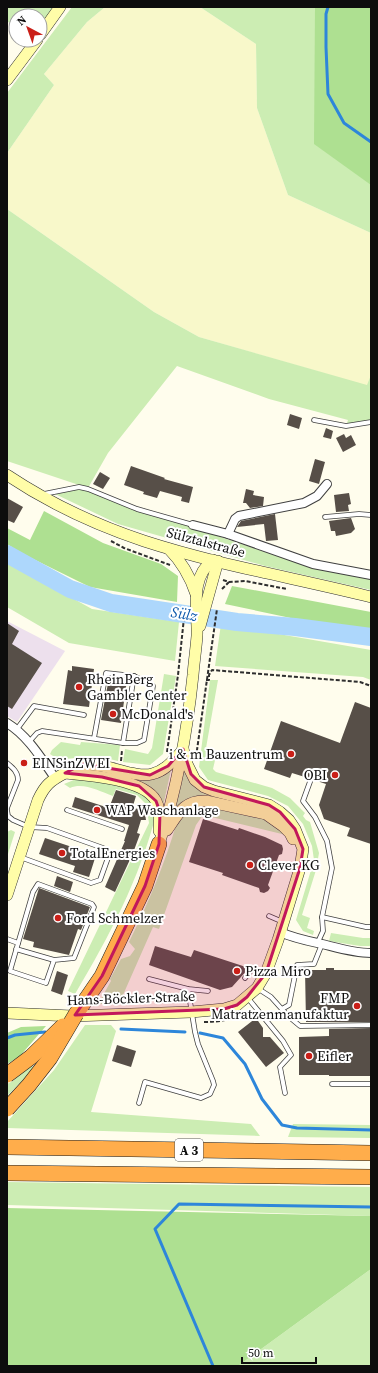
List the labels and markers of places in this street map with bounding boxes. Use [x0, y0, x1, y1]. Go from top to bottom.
place label: RheinBerg Gambler Center [87, 669, 187, 705]
marker: RheinBerg Gambler Center [74, 682, 84, 692]
place label: McDonald's [121, 704, 193, 724]
marker: McDonald's [108, 709, 118, 719]
place label: i & m Bauzentrum [169, 744, 283, 764]
marker: i & m Bauzentrum [286, 749, 296, 759]
place label: EINSinZWEI [32, 753, 110, 773]
marker: EINSinZWEI [19, 758, 29, 768]
place label: OBI [304, 765, 327, 785]
marker: OBI [330, 770, 340, 780]
place label: WAP Waschanlage [105, 800, 219, 820]
marker: WAP Waschanlage [92, 805, 102, 815]
place label: TotalEnergies [70, 843, 155, 863]
marker: TotalEnergies [57, 848, 67, 858]
place label: Clever KG [258, 855, 320, 875]
marker: Clever KG [245, 860, 255, 870]
place label: Ford Schmelzer [66, 908, 164, 928]
marker: Ford Schmelzer [53, 913, 63, 923]
place label: Pizza Miro [245, 961, 311, 981]
marker: Pizza Miro [232, 966, 242, 976]
place label: FMP Matratzenmanufaktur [211, 988, 349, 1024]
marker: FMP Matratzenmanufaktur [352, 1001, 362, 1011]
place label: Eifler [317, 1046, 351, 1066]
marker: Eifler [304, 1051, 314, 1061]

